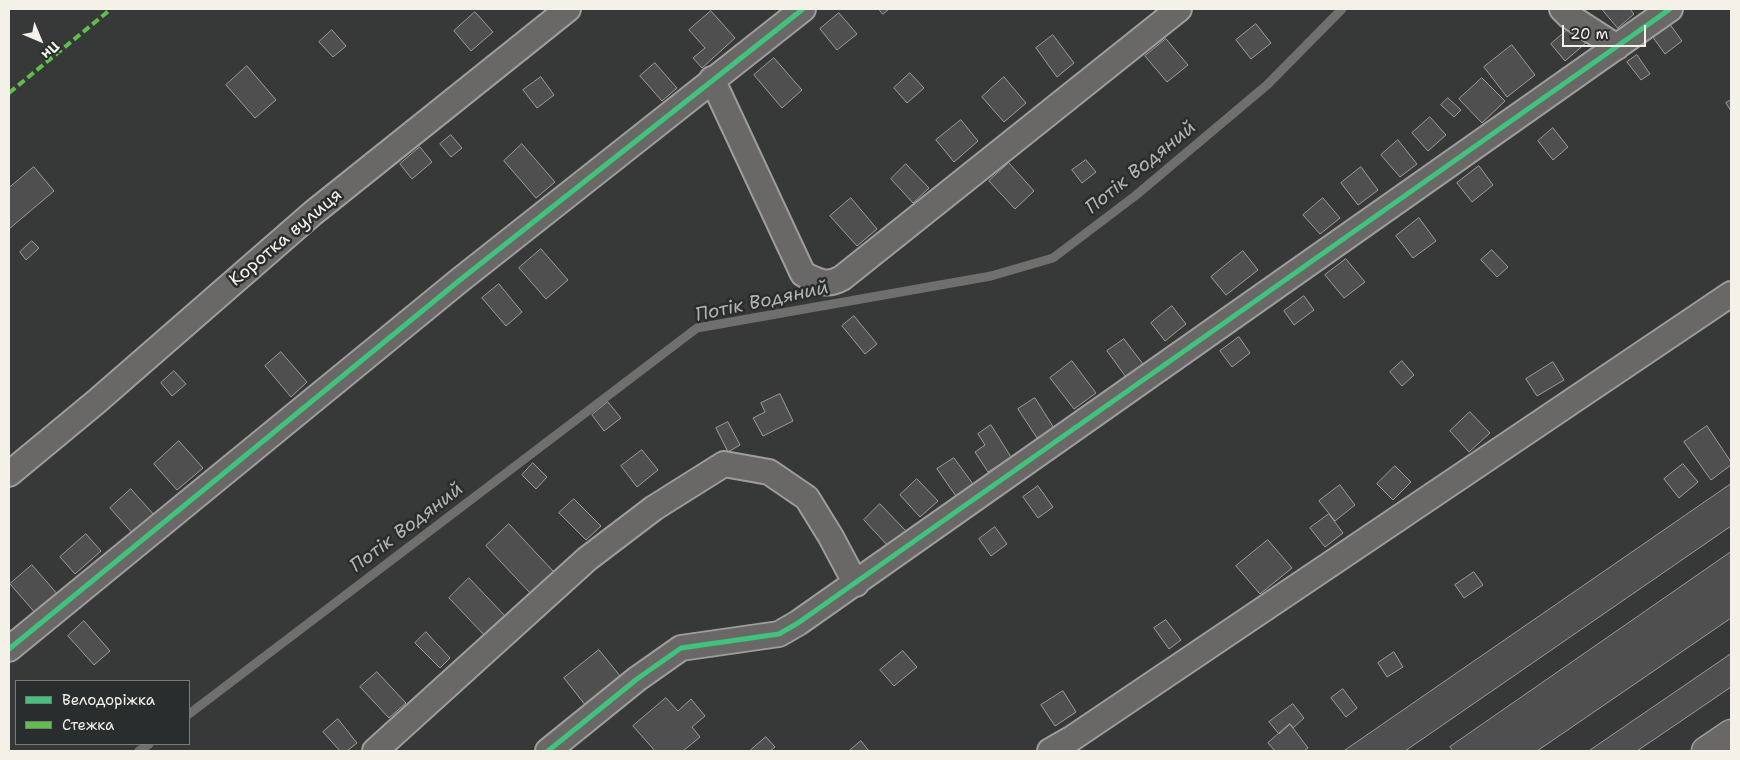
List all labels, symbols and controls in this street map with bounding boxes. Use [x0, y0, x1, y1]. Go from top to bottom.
north arrow [15, 15, 65, 65]
scale bar [1565, 15, 1649, 47]
text: 20 m [1570, 24, 1609, 44]
text: Пн [38, 38, 64, 64]
water label: Потік Водяний [1081, 116, 1201, 220]
street label: Коротка вулиця [225, 185, 347, 291]
water label: Потік Водяний [693, 277, 831, 327]
water label: Потік Водяний [346, 478, 468, 578]
legend [15, 680, 190, 745]
text: Велодоріжка [62, 690, 155, 710]
text: Стежка [62, 715, 114, 735]

